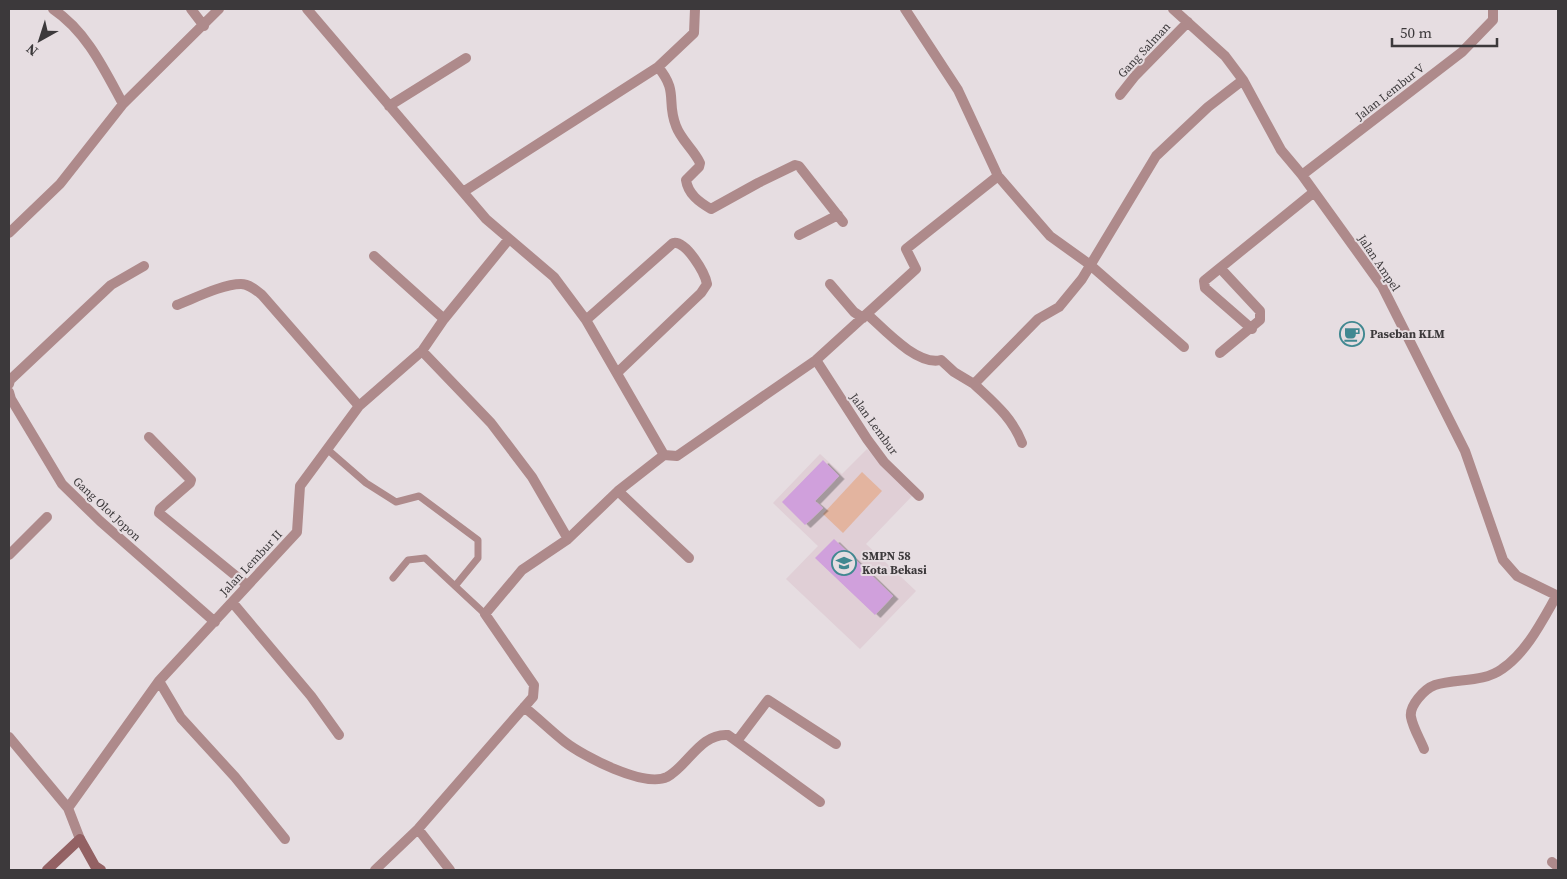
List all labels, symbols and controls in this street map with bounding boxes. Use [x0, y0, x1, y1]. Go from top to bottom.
north arrow [15, 15, 65, 65]
scale bar [1392, 15, 1497, 47]
street label: Gang Salman [1114, 19, 1174, 81]
text: 50 m [1400, 22, 1432, 43]
text: N [22, 39, 42, 61]
street label: Jalan Lembur V [1351, 60, 1428, 125]
street label: Jalan Ampel [1354, 231, 1404, 295]
cafe icon: Paseban KLM [1339, 321, 1365, 347]
place label: Paseban KLM [1370, 326, 1445, 342]
street label: Jalan Lembur [846, 389, 902, 458]
street label: Gang Olot Jopon [70, 473, 144, 545]
street label: Jalan Lembur II [216, 527, 286, 600]
place label: SMPN 58 Kota Bekasi [862, 548, 927, 578]
school or university icon: SMPN 58 Kota Bekasi [831, 550, 857, 576]

